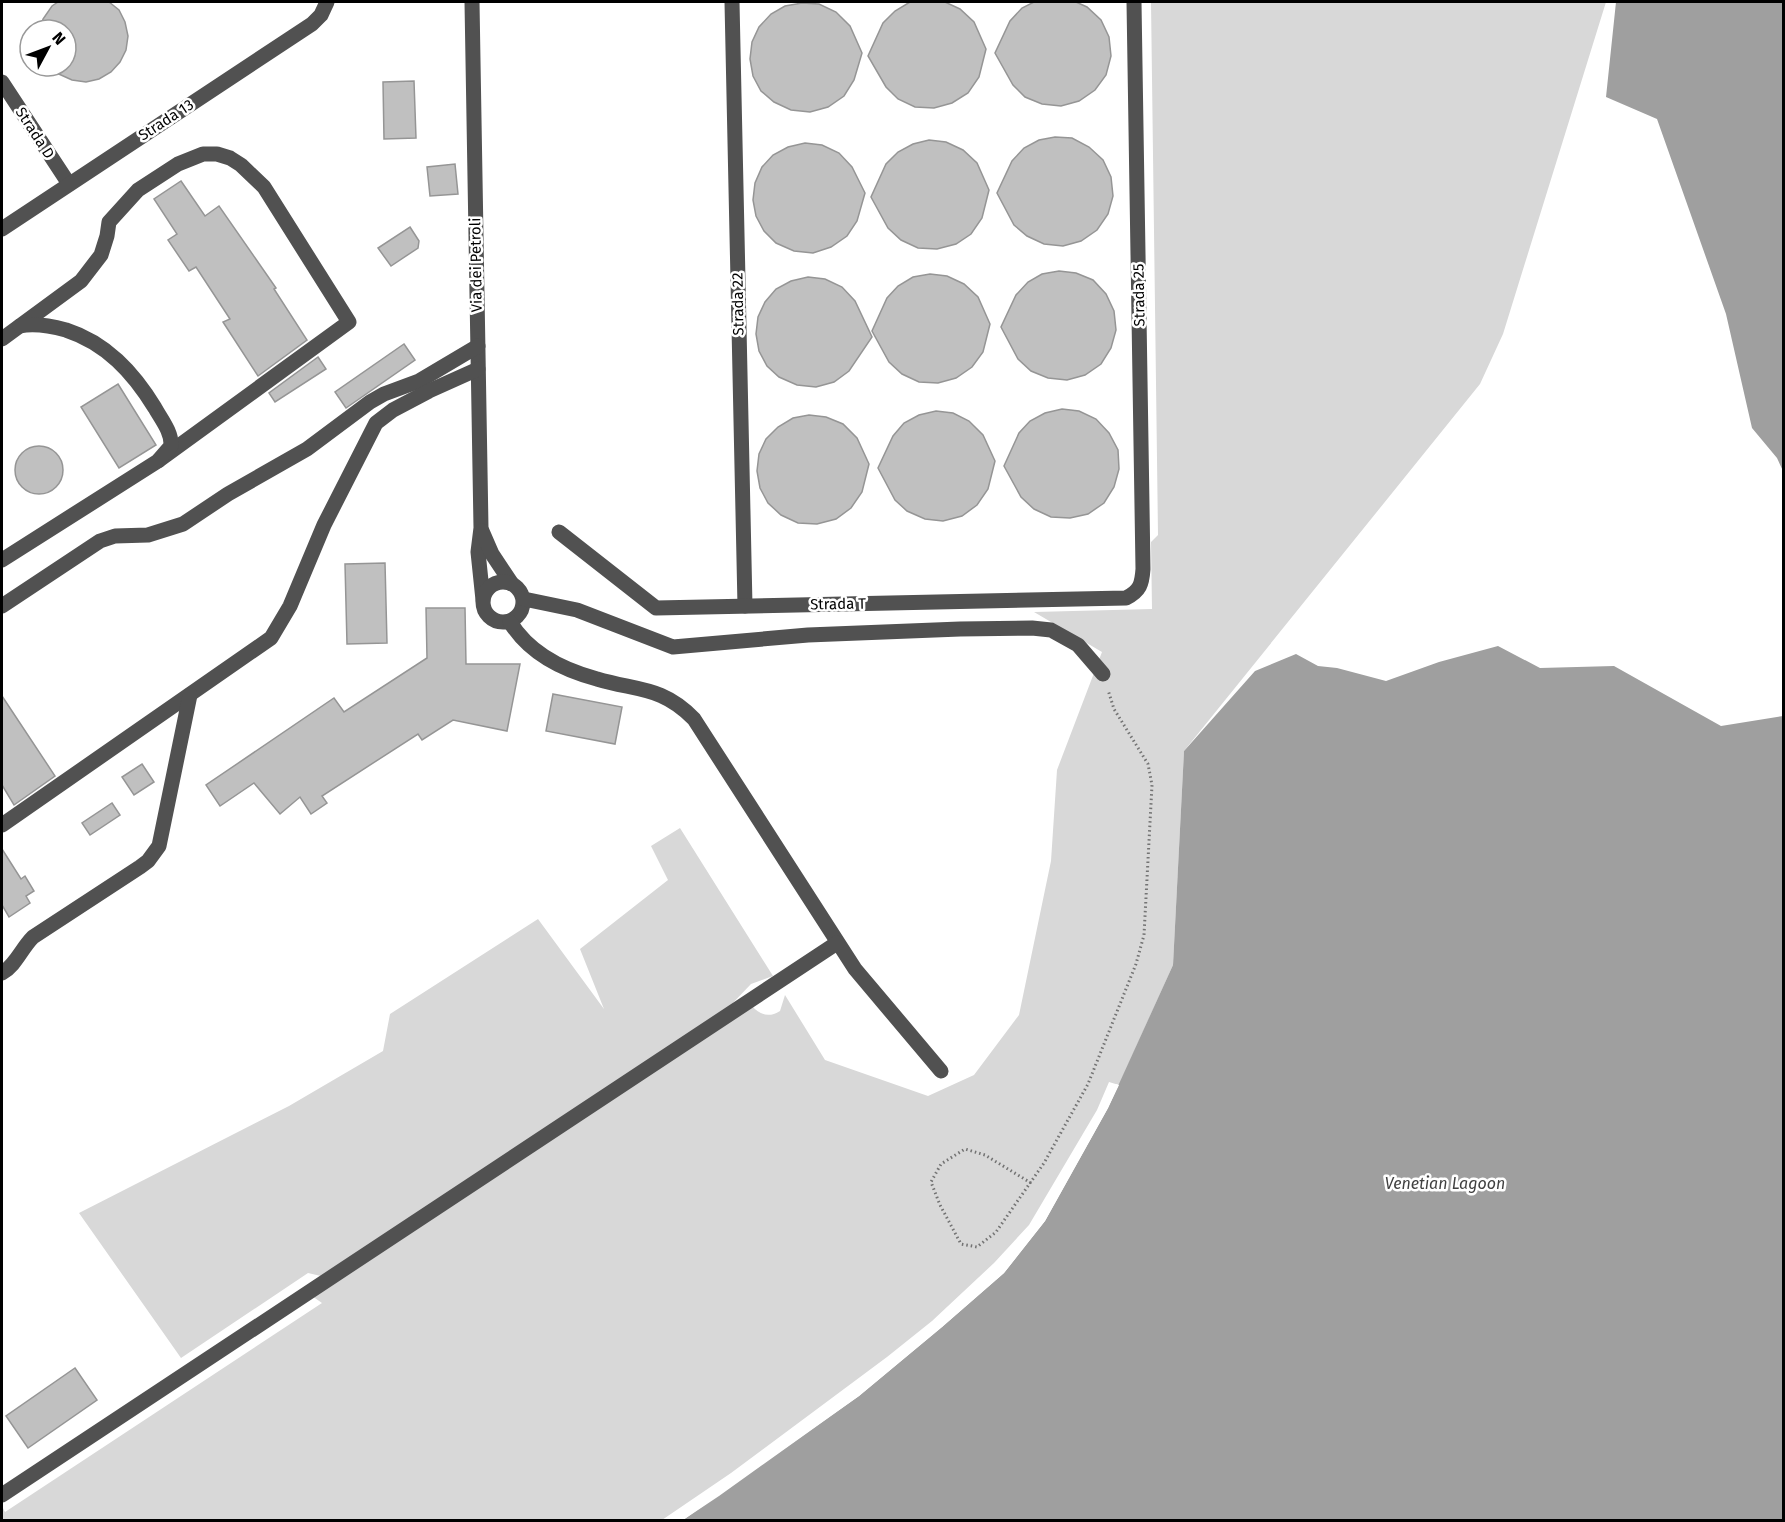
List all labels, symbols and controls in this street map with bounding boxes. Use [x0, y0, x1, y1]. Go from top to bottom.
north arrow [18, 18, 78, 78]
text: N [48, 28, 70, 49]
street label: Strada 13 [135, 96, 197, 144]
street label: Strada D [12, 104, 58, 162]
street label: Via dei Petroli [466, 218, 486, 312]
street label: Strada 25 [1129, 263, 1149, 327]
street label: Strada 22 [728, 272, 748, 336]
street label: Strada T [810, 595, 866, 613]
water label: Venetian Lagoon [1385, 1174, 1505, 1193]

